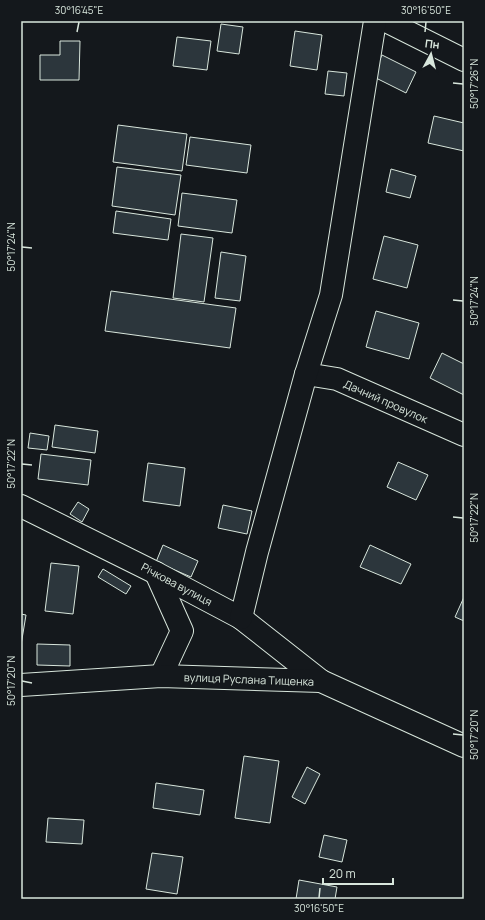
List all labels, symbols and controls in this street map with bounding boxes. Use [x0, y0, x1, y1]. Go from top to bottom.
text: 30°16'45"E [55, 3, 104, 17]
text: 30°16'50"E [401, 3, 451, 17]
north arrow [411, 34, 451, 74]
text: Пн [424, 35, 441, 52]
text: 50°17'26"N [467, 59, 481, 109]
text: 50°17'24"N [4, 222, 18, 272]
text: 50°17'24"N [467, 276, 481, 326]
street label: Дачний провулок [342, 376, 431, 426]
text: 50°17'22"N [4, 439, 18, 489]
text: 50°17'22"N [467, 493, 481, 543]
street label: Річкова вулиця [139, 559, 215, 609]
text: 50°17'20"N [4, 656, 18, 706]
street label: вулиця Руслана Тищенка [184, 669, 314, 689]
text: 50°17'20"N [467, 710, 481, 760]
scale bar [323, 860, 393, 886]
text: 20 m [329, 865, 356, 882]
text: 30°16'50"E [294, 901, 344, 915]

